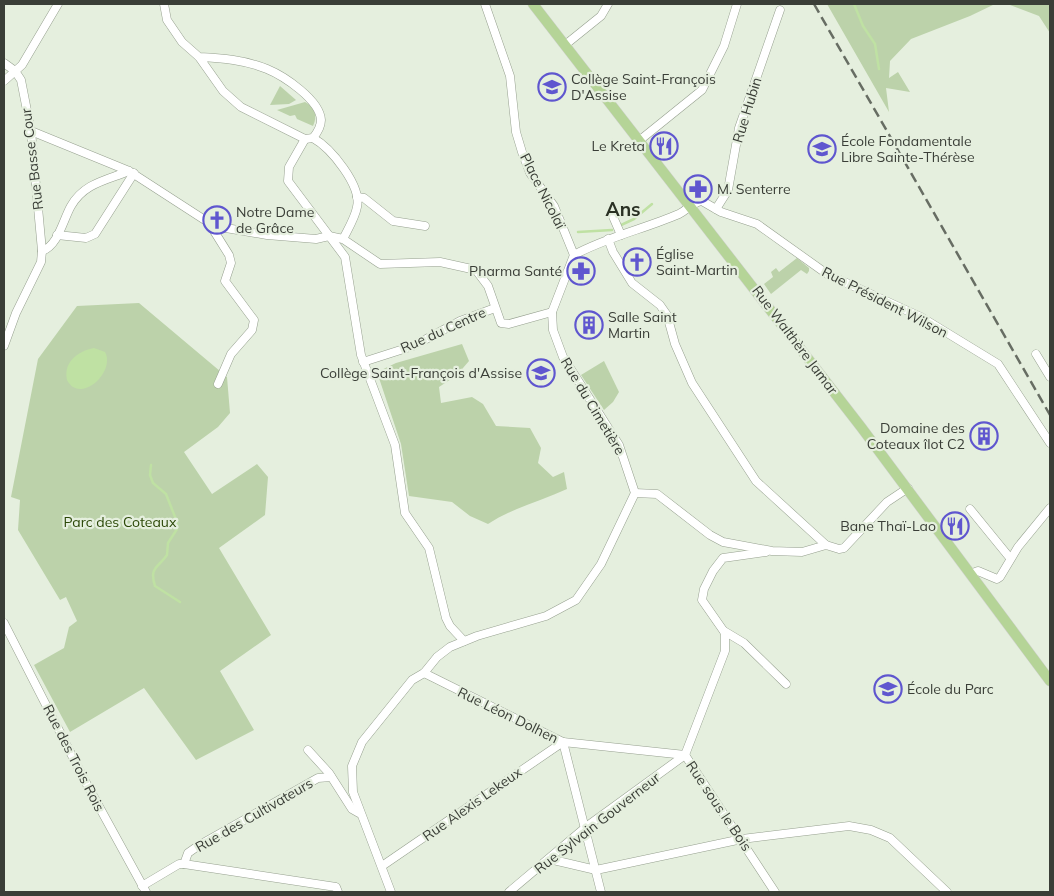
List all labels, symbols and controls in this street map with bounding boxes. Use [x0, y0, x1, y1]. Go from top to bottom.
place label: Collège Saint-François D'Assise [571, 70, 716, 104]
school or university icon: Collège Saint-François D'Assise [537, 72, 567, 102]
street label: Rue Hubin [728, 75, 766, 145]
street label: Rue Basse Cour [17, 106, 47, 211]
restaurant icon: Le Kreta [649, 131, 679, 161]
place label: École Fondamentale Libre Sainte-Thérèse [841, 132, 975, 166]
school or university icon: École Fondamentale Libre Sainte-Thérèse [807, 134, 837, 164]
place label: Le Kreta [591, 137, 645, 155]
street label: Place Nicolaï [516, 150, 570, 232]
pharmacy icon: M. Senterre [683, 174, 713, 204]
place label: M. Senterre [717, 180, 791, 198]
district label: Ans [605, 197, 641, 221]
place label: Notre Dame de Grâce [236, 203, 314, 237]
church icon: Notre Dame de Grâce [202, 205, 232, 235]
place label: Église Saint-Martin [656, 245, 738, 279]
church icon: Église Saint-Martin [622, 247, 652, 277]
pharmacy icon: Pharma Santé [566, 256, 596, 286]
place label: Pharma Santé [469, 262, 562, 280]
street label: Rue Président Wilson [819, 262, 951, 342]
street label: Rue Walthère Jamar [748, 282, 842, 399]
street label: Rue du Centre [398, 303, 488, 357]
place label: Salle Saint Martin [608, 308, 677, 342]
building icon: Salle Saint Martin [574, 310, 604, 340]
street label: Rue du Cimetière [557, 354, 629, 458]
school or university icon: Collège Saint-François d'Assise [526, 358, 556, 388]
place label: Collège Saint-François d'Assise [320, 364, 522, 382]
place label: Domaine des Coteaux îlot C2 [867, 419, 965, 453]
building icon: Domaine des Coteaux îlot C2 [969, 421, 999, 451]
restaurant icon: Bane Thaï-Lao [940, 511, 970, 541]
park label: Parc des Coteaux [64, 513, 177, 531]
place label: Bane Thaï-Lao [840, 517, 936, 535]
school or university icon: École du Parc [873, 674, 903, 704]
place label: École du Parc [907, 680, 994, 698]
street label: Rue Léon Dolhen [455, 683, 561, 747]
street label: Rue des Trois Rois [39, 701, 109, 815]
street label: Rue sous le Bois [682, 757, 756, 855]
street label: Rue Alexis Lekeux [419, 763, 526, 845]
street label: Rue Sylvain Gouverneur [531, 768, 664, 878]
street label: Rue des Cultivateurs [192, 774, 316, 856]

